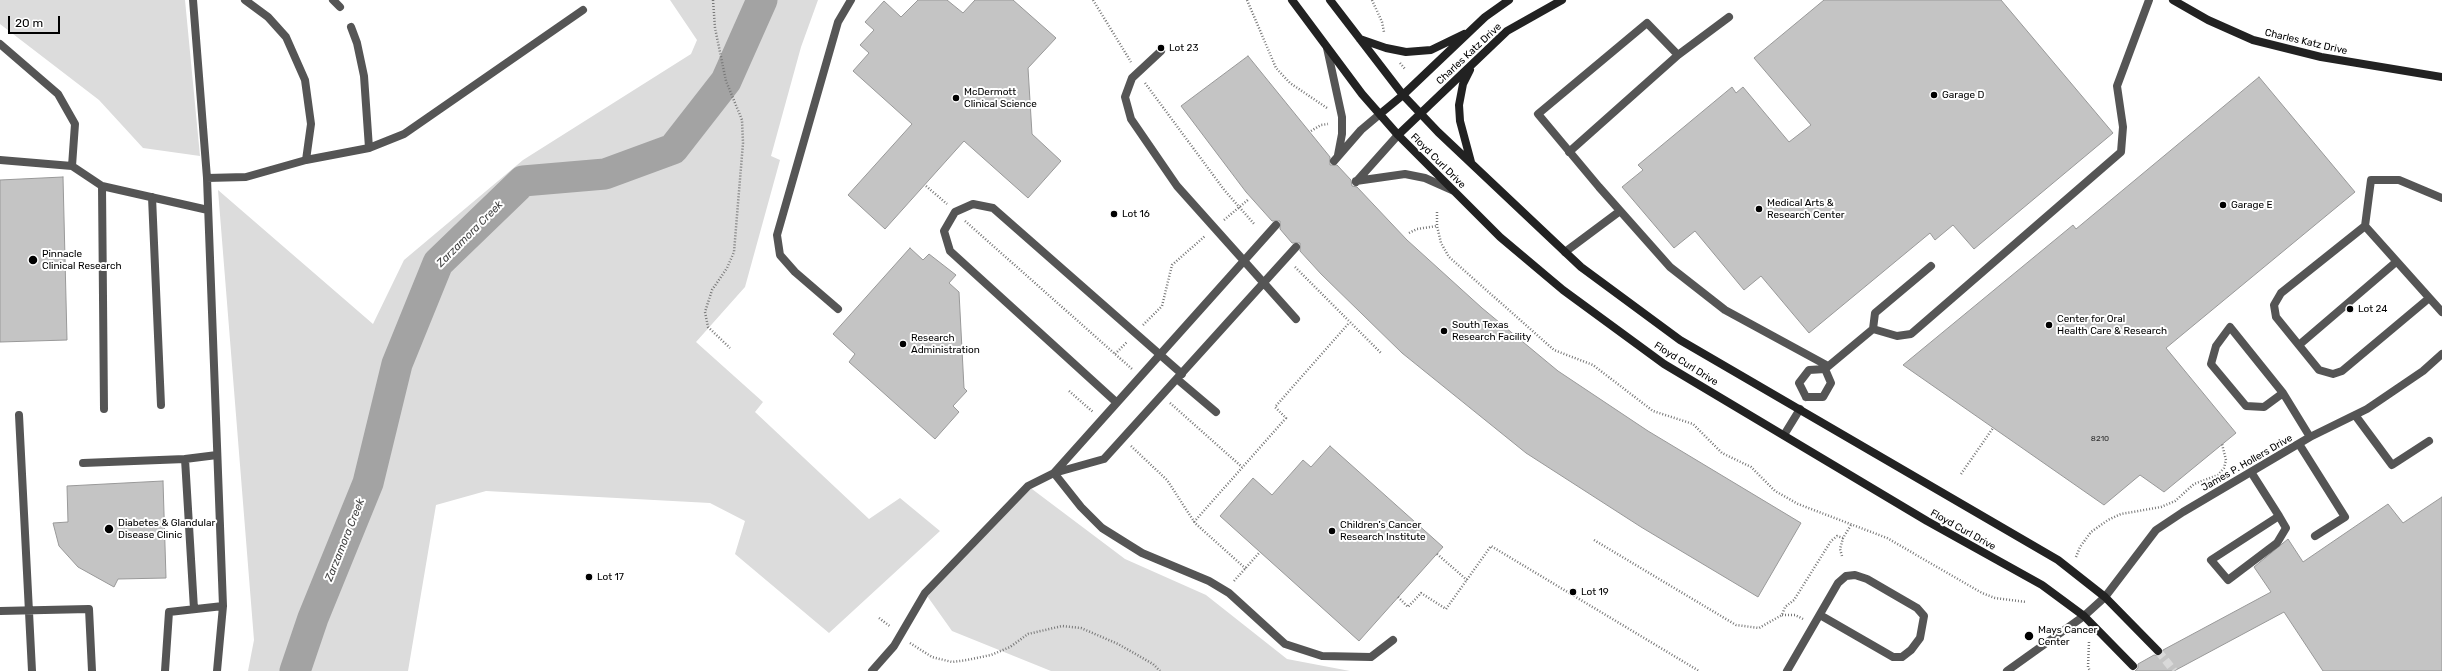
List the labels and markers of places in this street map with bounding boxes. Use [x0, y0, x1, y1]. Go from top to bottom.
place label: Lot 23 [1169, 42, 1198, 54]
marker: Lot 23 [1156, 43, 1166, 53]
place label: McDermott Clinical Science [964, 86, 1037, 110]
place label: Garage D [1942, 89, 1984, 101]
marker: Garage D [1929, 90, 1939, 100]
marker: McDermott Clinical Science [951, 93, 961, 103]
place label: Medical Arts & Research Center [1767, 197, 1845, 220]
place label: Garage E [2231, 199, 2273, 211]
marker: Garage E [2218, 200, 2228, 210]
marker: Medical Arts & Research Center [1754, 204, 1764, 214]
place label: Lot 16 [1122, 208, 1150, 220]
marker: Lot 16 [1109, 209, 1119, 219]
place label: Pinnacle Clinical Research [42, 248, 122, 272]
marker: Pinnacle Clinical Research [27, 254, 39, 266]
place label: Lot 24 [2358, 303, 2388, 315]
marker: Lot 24 [2345, 304, 2355, 314]
place label: Center for Oral Health Care & Research [2057, 313, 2167, 336]
place label: South Texas Research Facility [1452, 319, 1531, 342]
marker: Center for Oral Health Care & Research [2044, 320, 2054, 330]
marker: South Texas Research Facility [1439, 326, 1449, 336]
place label: Research Administration [911, 332, 980, 356]
marker: Research Administration [898, 339, 908, 349]
place label: Diabetes & Glandular Disease Clinic [118, 517, 215, 540]
place label: Children's Cancer Research Institute [1340, 519, 1426, 542]
marker: Diabetes & Glandular Disease Clinic [103, 523, 115, 535]
marker: Children's Cancer Research Institute [1327, 526, 1337, 536]
place label: Lot 17 [597, 571, 624, 583]
marker: Lot 17 [584, 572, 594, 582]
place label: Lot 19 [1581, 586, 1609, 598]
marker: Lot 19 [1568, 587, 1578, 597]
place label: Mays Cancer Center [2038, 624, 2097, 648]
marker: Mays Cancer Center [2023, 630, 2035, 642]

